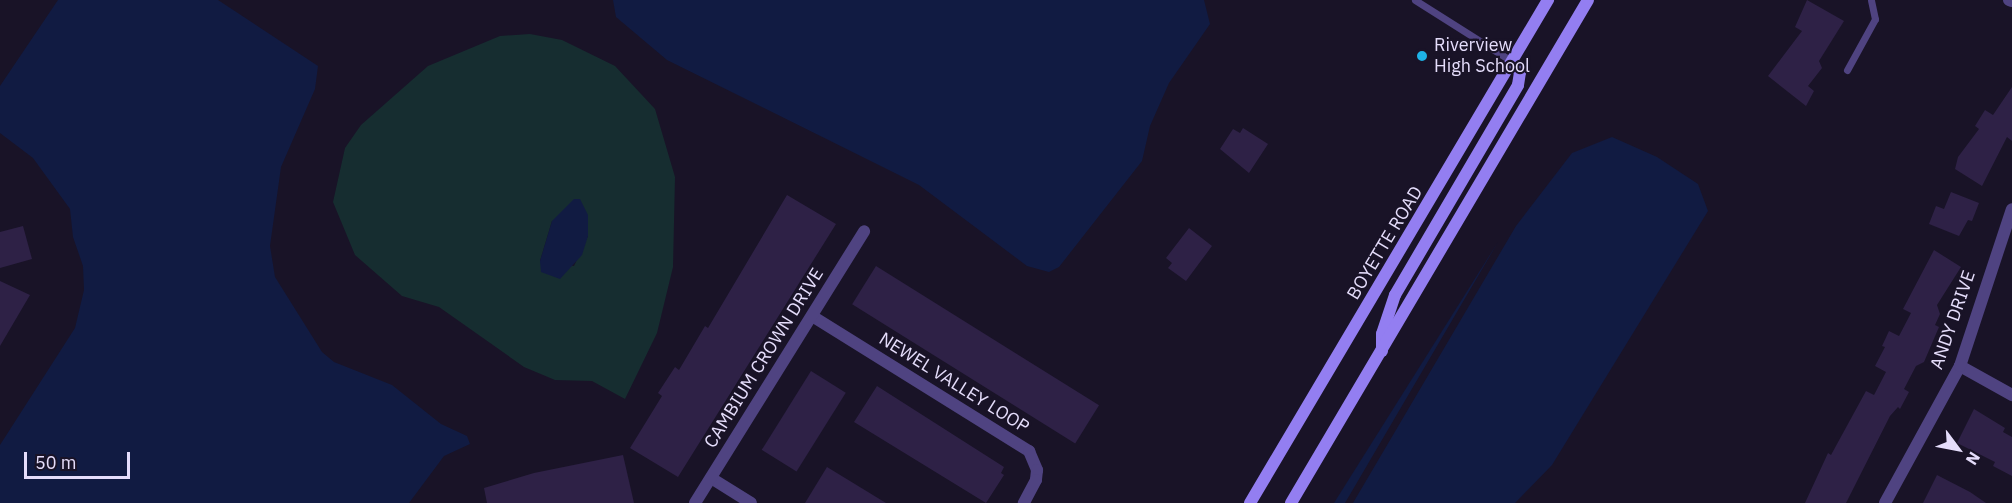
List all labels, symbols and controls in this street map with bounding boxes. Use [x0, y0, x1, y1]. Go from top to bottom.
place label: Riverview High School [1434, 35, 1530, 78]
marker: Riverview High School [1415, 49, 1429, 63]
street label: BOYETTE ROAD [1343, 182, 1427, 304]
street label: CAMBIUM CROWN DRIVE [700, 264, 828, 452]
street label: ANDY DRIVE [1926, 268, 1980, 372]
street label: NEWEL VALLEY LOOP [875, 328, 1033, 438]
north arrow [1928, 419, 1988, 479]
scale bar [27, 440, 134, 478]
text: N [1962, 448, 1985, 469]
text: 50 m [35, 451, 77, 474]

